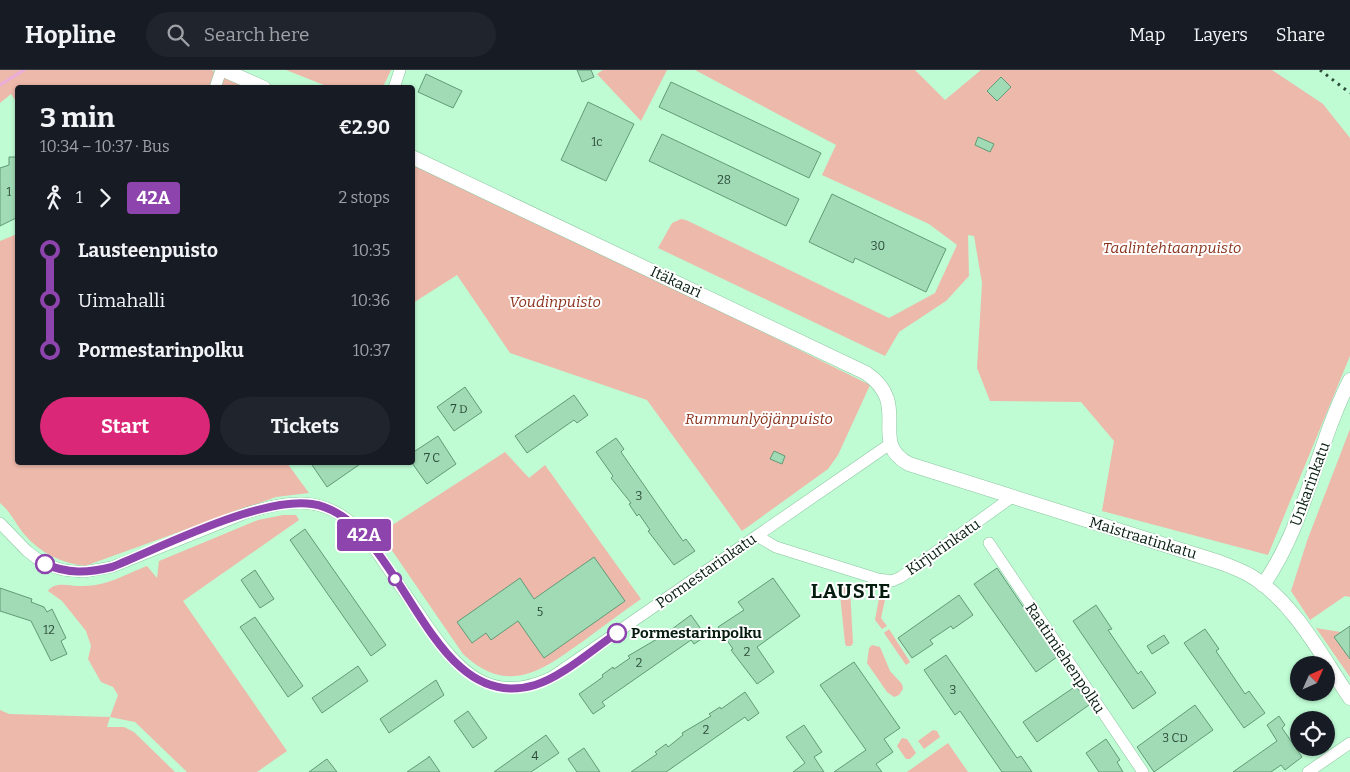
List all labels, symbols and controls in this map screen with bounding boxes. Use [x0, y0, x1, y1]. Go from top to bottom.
search box [146, 12, 496, 57]
text: Hopline [25, 21, 116, 49]
icon: search [164, 21, 192, 49]
text: Search here [204, 23, 309, 46]
text: Map [1129, 24, 1165, 46]
text: Layers [1193, 24, 1248, 46]
text: Share [1276, 24, 1325, 46]
text: 3 min [40, 101, 115, 134]
text: €2.90 [339, 116, 390, 139]
house number: 1c [591, 135, 603, 149]
text: 10:34 – 10:37 · Bus [40, 137, 170, 156]
house number: 28 [717, 173, 731, 187]
icon: walk [40, 184, 68, 212]
icon: forward [91, 184, 119, 212]
house number: 1 [7, 185, 12, 199]
text: 42A [137, 187, 170, 209]
text: 1 [76, 188, 83, 207]
text: 2 stops [338, 188, 390, 207]
text: Lausteenpuisto [78, 239, 218, 262]
house number: 30 [871, 239, 885, 253]
park label: Taalintehtaanpuisto [1103, 239, 1241, 257]
text: 10:35 [352, 241, 390, 260]
street label: Itäkaari [648, 262, 705, 302]
text: Uimahalli [78, 289, 165, 312]
text: 10:36 [351, 291, 390, 310]
park label: Voudinpuisto [509, 293, 601, 311]
text: Pormestarinpolku [78, 339, 244, 362]
text: 10:37 [353, 341, 390, 360]
button: Start [40, 397, 210, 455]
button: Tickets [220, 397, 390, 455]
house number: 7 D [450, 402, 468, 416]
park label: Rummunlyöjänpuisto [685, 410, 833, 428]
street label: Unkarinkatu [1286, 439, 1334, 529]
house number: 7 C [424, 451, 440, 465]
house number: 3 [636, 489, 643, 503]
street label: Maistraatinkatu [1087, 513, 1199, 563]
street label: Kirjurinkatu [902, 515, 984, 579]
line badge: 42A [335, 519, 393, 551]
text: 42A [347, 524, 381, 546]
street label: Pormestarinkatu [652, 530, 760, 612]
unlabelled marker [35, 554, 55, 574]
unlabelled marker [388, 572, 402, 586]
district label: LAUSTE [811, 579, 891, 603]
street label: Raatimiehenpolku [1021, 599, 1109, 717]
house number: 5 [537, 605, 543, 619]
house number: 12 [43, 623, 55, 637]
marker: Pormestarinpolku [607, 623, 627, 643]
place label: Pormestarinpolku [631, 624, 762, 642]
house number: 2 [744, 645, 750, 659]
house number: 2 [636, 656, 642, 670]
north arrow [1290, 656, 1335, 701]
map controls [1290, 656, 1335, 756]
house number: 3 [950, 683, 957, 697]
button: locate [1290, 711, 1335, 756]
house number: 2 [703, 723, 709, 737]
house number: 3 CD [1162, 731, 1188, 745]
house number: 4 [531, 749, 539, 763]

